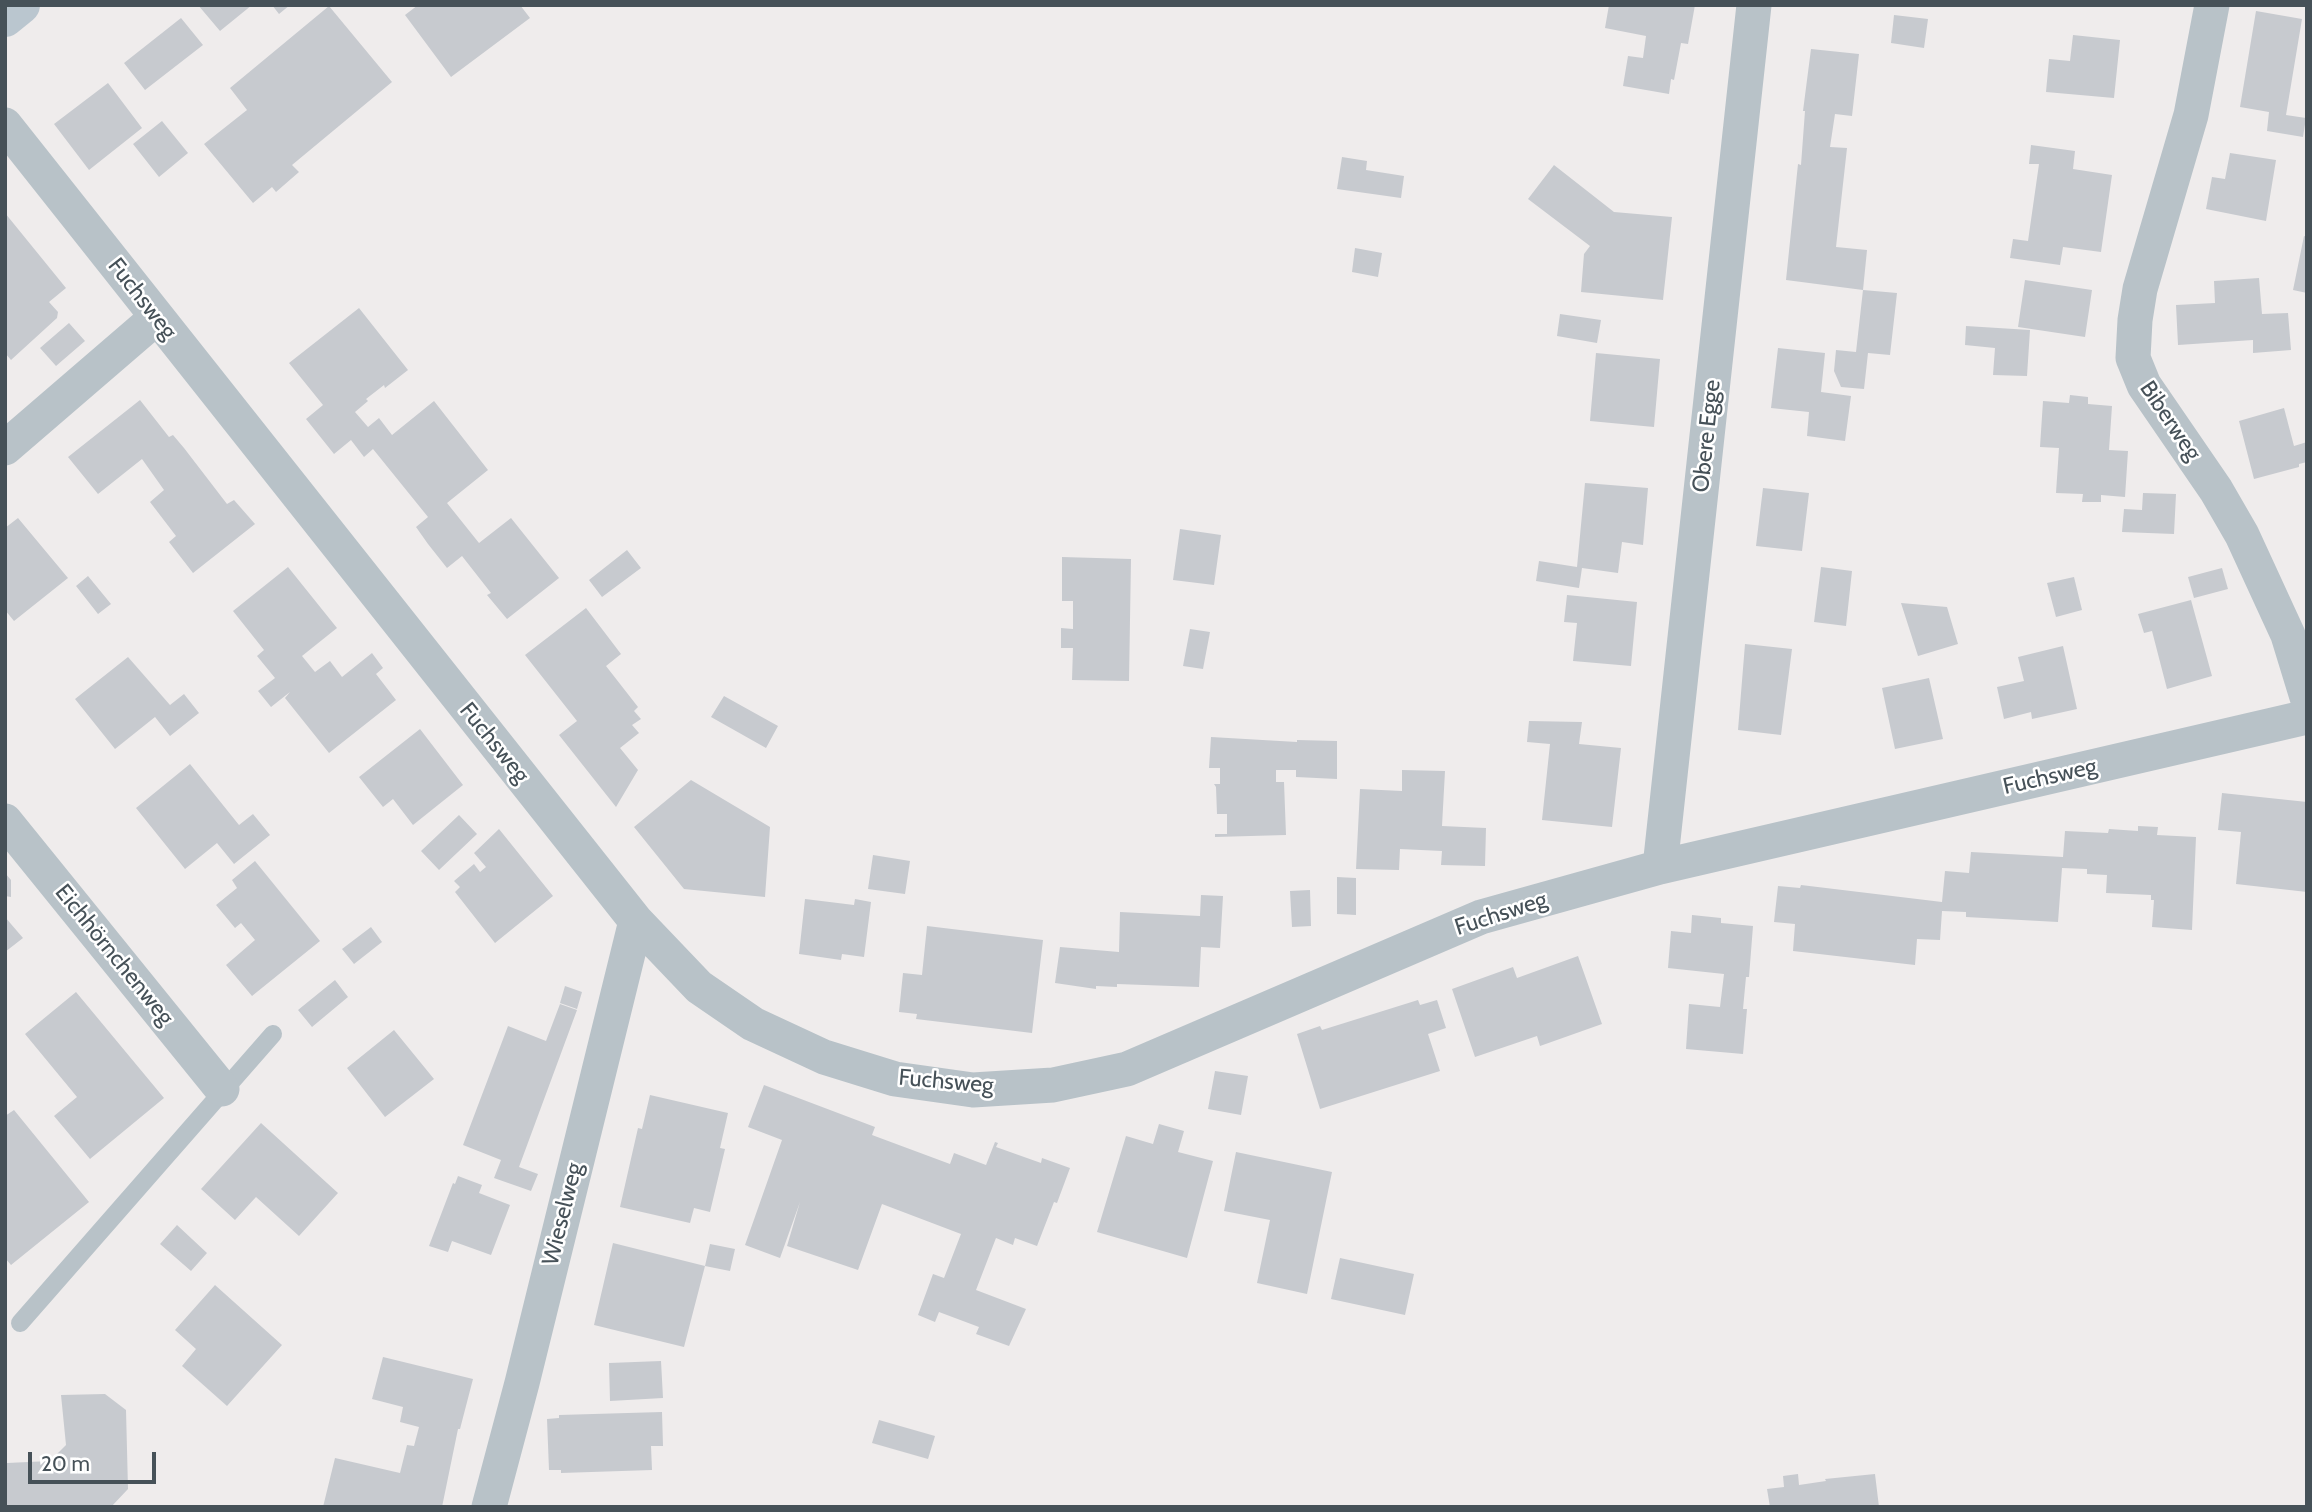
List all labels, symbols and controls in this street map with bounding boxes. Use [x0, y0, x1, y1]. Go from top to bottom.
street label: Fuchsweg [102, 253, 182, 345]
street label: Biberweg [2133, 376, 2207, 466]
street label: Obere Egge [1687, 378, 1727, 494]
street label: Fuchsweg [453, 697, 535, 789]
street label: Fuchsweg [2000, 753, 2100, 801]
street label: Eichhörnchenweg [49, 879, 179, 1031]
street label: Fuchsweg [1451, 886, 1551, 942]
street label: Fuchsweg [897, 1064, 995, 1100]
street label: Wieselweg [537, 1160, 589, 1268]
scale bar [32, 1438, 159, 1482]
text: 20 m [41, 1451, 90, 1476]

